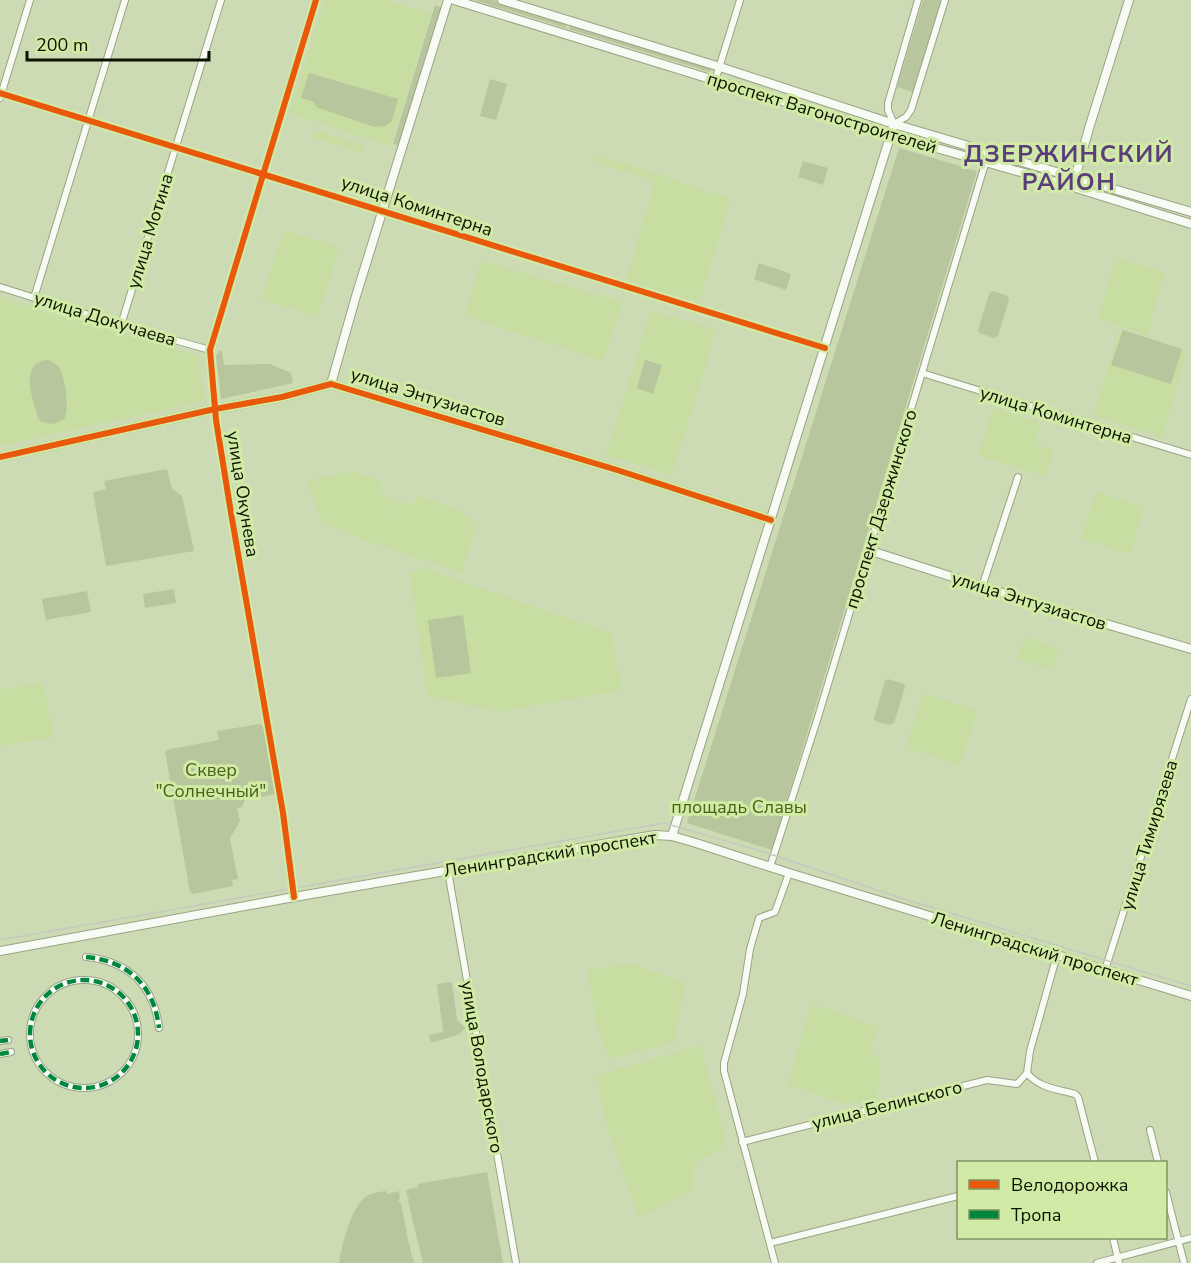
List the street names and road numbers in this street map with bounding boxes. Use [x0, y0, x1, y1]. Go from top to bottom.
street label: проспект Вагоностроителей [704, 67, 940, 159]
street label: улица Коминтерна [338, 170, 496, 242]
street label: улица Мотина [121, 171, 179, 291]
street label: улица Докучаева [31, 286, 179, 352]
street label: улица Энтузиастов [348, 362, 508, 432]
street label: улица Коминтерна [977, 380, 1135, 450]
street label: проспект Дзержинского [839, 406, 923, 612]
street label: улица Окунева [221, 429, 265, 559]
street label: улица Энтузиастов [949, 566, 1109, 636]
street label: улица Тимирязева [1115, 757, 1183, 913]
street label: Ленинградский проспект [442, 825, 658, 883]
street label: Ленинградский проспект [929, 906, 1141, 992]
street label: улица Володарского [455, 979, 509, 1155]
street label: улица Белинского [809, 1075, 965, 1135]

